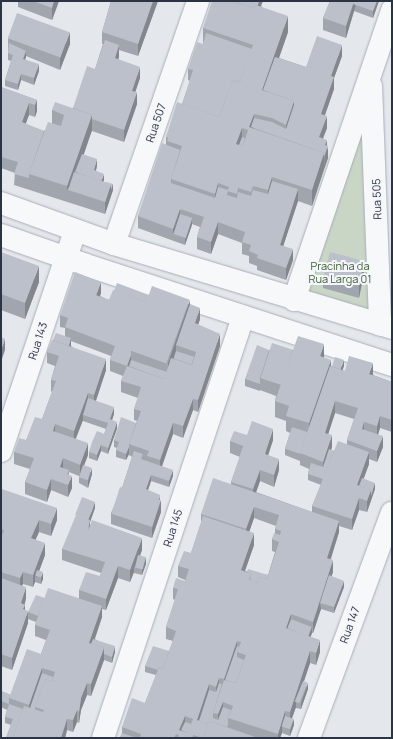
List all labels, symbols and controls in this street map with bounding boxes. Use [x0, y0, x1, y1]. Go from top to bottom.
street label: Rua 507 [143, 102, 169, 144]
street label: Rua 505 [370, 178, 384, 220]
park label: Pracinha da Rua Larga 01 [308, 260, 372, 286]
street label: Rua 143 [26, 321, 50, 361]
street label: Rua 145 [161, 507, 185, 549]
street label: Rua 147 [337, 605, 363, 645]

